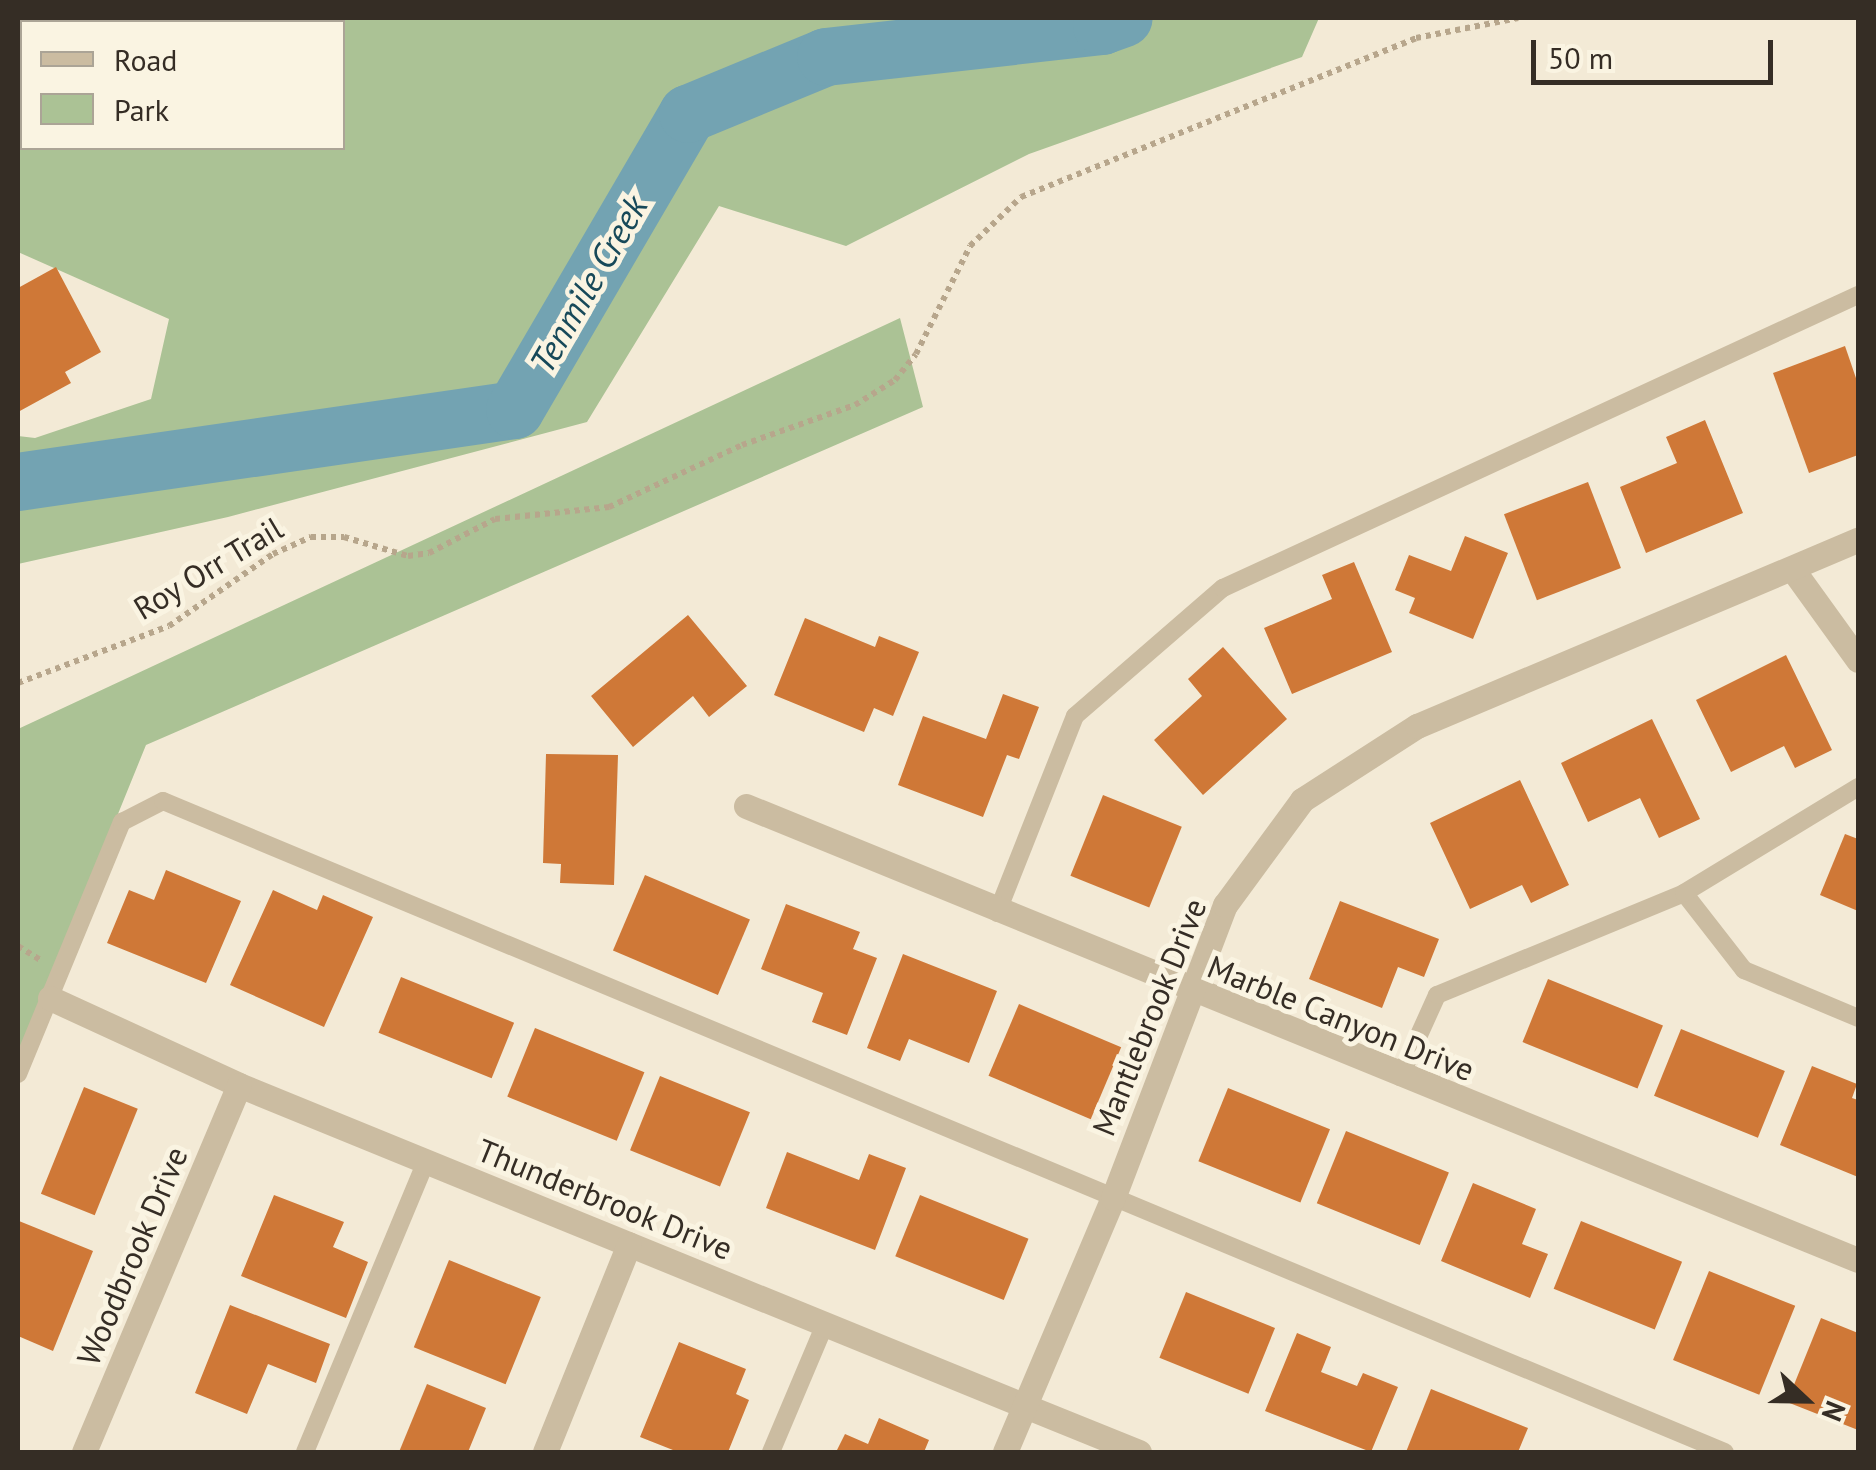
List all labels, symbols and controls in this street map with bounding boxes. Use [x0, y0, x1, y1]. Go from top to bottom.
legend [20, 20, 345, 150]
scale bar [1536, 20, 1778, 82]
text: 50 m [1548, 38, 1613, 77]
text: Road [114, 40, 178, 79]
text: Park [114, 90, 169, 129]
water label: Tenmile Creek [520, 188, 656, 380]
street label: Roy Orr Trail [126, 508, 290, 628]
street label: Mantlebrook Drive [1084, 892, 1214, 1142]
street label: Marble Canyon Drive [1202, 947, 1480, 1089]
street label: Thunderbrook Drive [472, 1130, 738, 1268]
street label: Woodbrook Drive [68, 1140, 196, 1372]
north arrow [1756, 1350, 1856, 1450]
text: N [1814, 1396, 1855, 1427]

